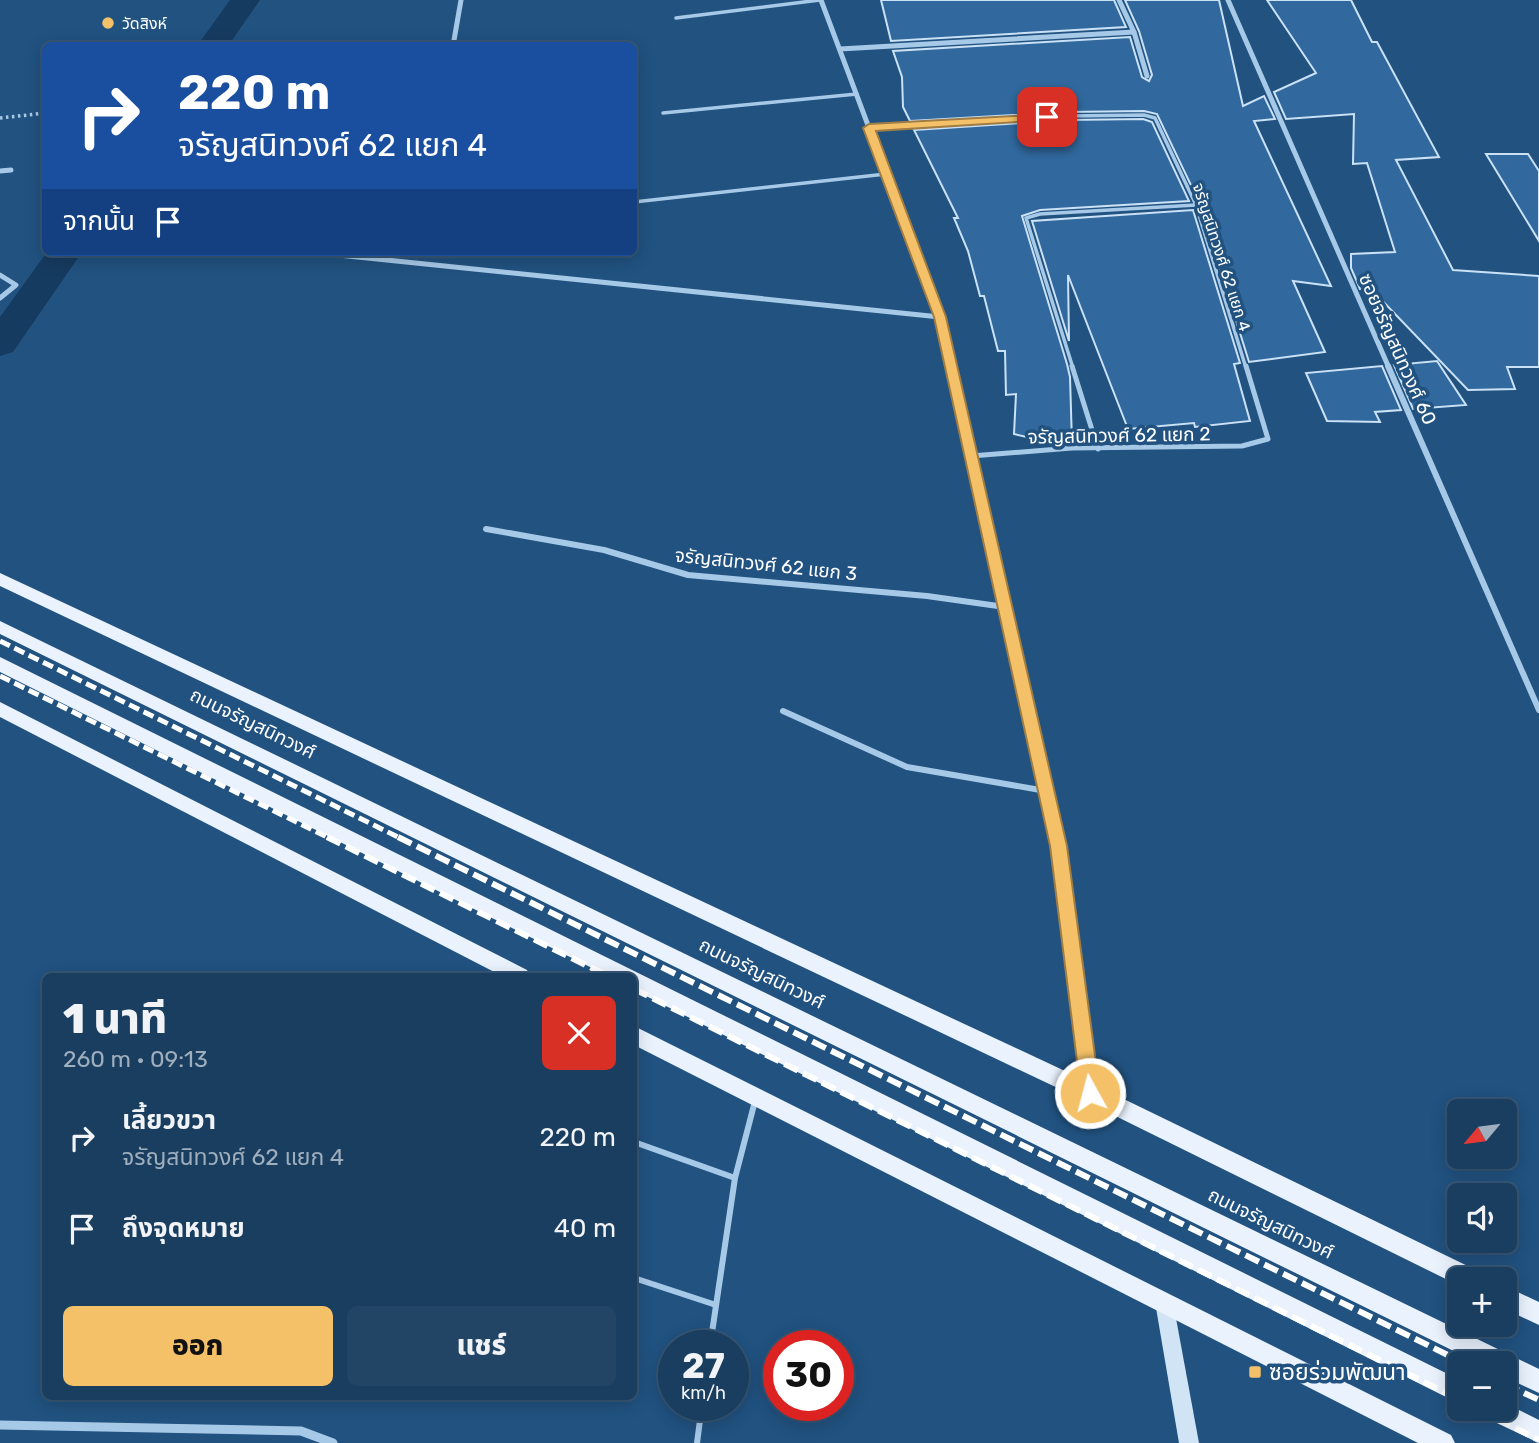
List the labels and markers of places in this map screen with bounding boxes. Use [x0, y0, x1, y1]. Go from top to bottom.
place label: วัดสิงห์ [122, 14, 167, 33]
marker: วัดสิงห์ [100, 15, 116, 31]
pin [1017, 87, 1077, 147]
place label: ซอยร่วมพัฒนา [1269, 1358, 1406, 1386]
marker: ซอยร่วมพัฒนา [1247, 1364, 1263, 1380]

